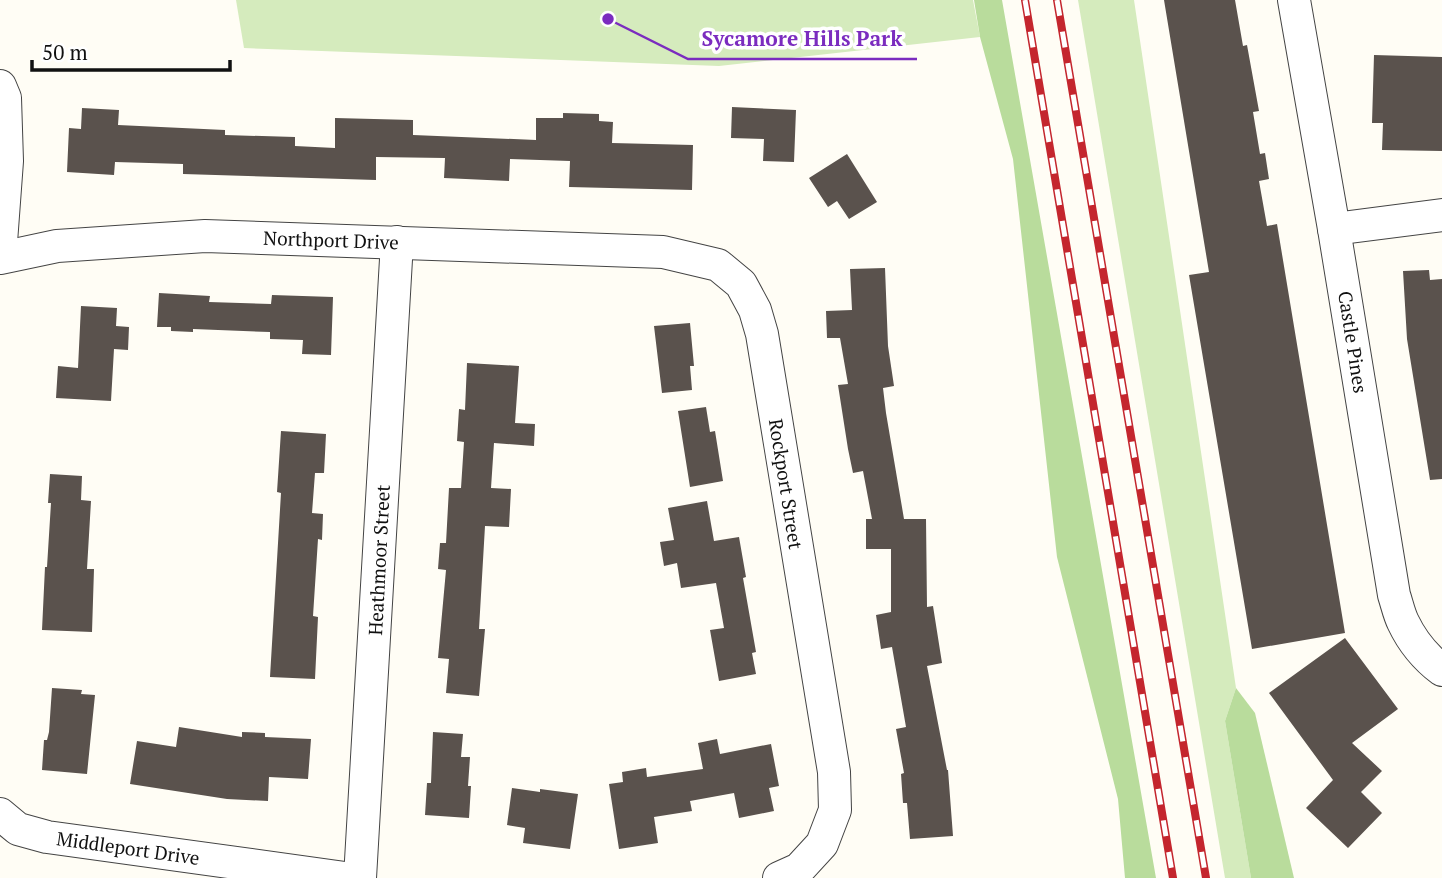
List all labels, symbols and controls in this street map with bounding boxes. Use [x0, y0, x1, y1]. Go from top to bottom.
callout: Sycamore Hills Park [688, 17, 917, 59]
text: Sycamore Hills Park [702, 24, 903, 52]
scale bar [32, 28, 229, 72]
text: 50 m [42, 38, 88, 66]
street label: Northport Drive [263, 225, 399, 254]
street label: Castle Pines [1333, 289, 1374, 395]
street label: Rockport Street [764, 417, 809, 551]
street label: Heathmoor Street [362, 484, 395, 636]
street label: Middleport Drive [55, 825, 201, 870]

